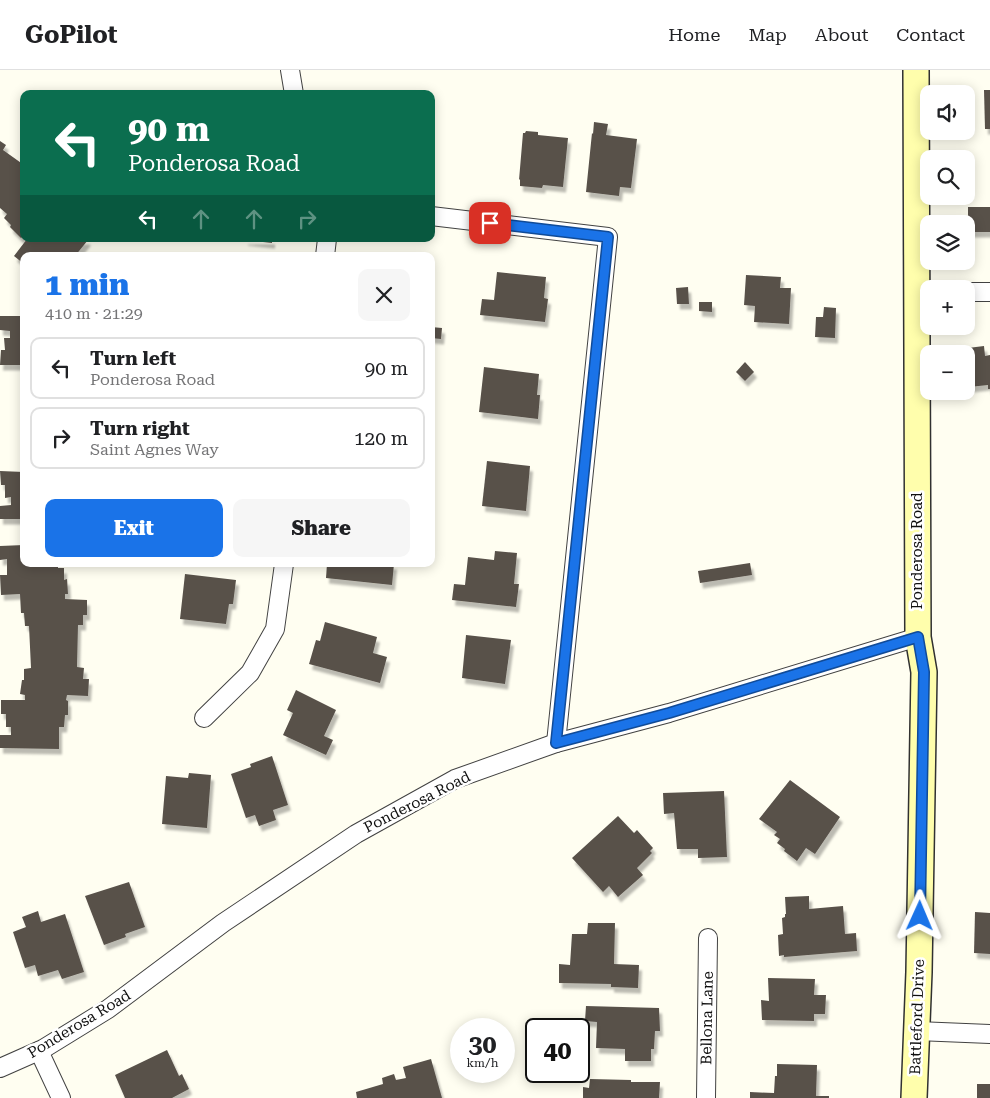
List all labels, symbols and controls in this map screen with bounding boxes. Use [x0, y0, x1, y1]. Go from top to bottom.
text: GoPilot [25, 21, 117, 49]
text: Home [668, 24, 720, 45]
text: Map [748, 24, 787, 45]
text: About [815, 24, 868, 45]
text: Contact [896, 24, 965, 45]
map controls [920, 85, 975, 400]
button: sound [920, 85, 975, 140]
text: 90 m [128, 109, 210, 150]
icon: left [45, 110, 110, 175]
button: search [920, 150, 975, 205]
text: Ponderosa Road [128, 151, 300, 176]
pin [469, 202, 511, 244]
icon: left [134, 205, 162, 233]
icon: ahead [187, 205, 215, 233]
icon: ahead [240, 205, 268, 233]
icon: right [293, 205, 321, 233]
icon: arrive [476, 209, 504, 237]
button: layers [920, 215, 975, 270]
text: 1 min [45, 267, 129, 302]
button: close [358, 269, 410, 321]
button: + [920, 280, 975, 335]
text: 410 m · 21:29 [45, 304, 143, 323]
button: − [920, 345, 975, 400]
text: Turn left [90, 347, 176, 370]
icon: left [47, 354, 75, 382]
text: 90 m [365, 357, 408, 380]
text: Ponderosa Road [90, 370, 215, 389]
text: Turn right [90, 417, 190, 440]
icon: right [47, 424, 75, 452]
text: 120 m [354, 427, 408, 450]
text: Saint Agnes Way [90, 440, 219, 459]
street label: Ponderosa Road [908, 492, 926, 610]
button: Exit [45, 499, 223, 557]
button: Share [233, 499, 410, 557]
street label: Ponderosa Road [361, 767, 474, 837]
position arrow [893, 889, 945, 941]
street label: Battleford Drive [906, 959, 928, 1075]
street label: Bellona Lane [697, 971, 717, 1065]
street label: Ponderosa Road [24, 986, 134, 1062]
speed limit sign: 40 [525, 1018, 590, 1083]
text: 30 [468, 1030, 497, 1059]
text: km/h [466, 1056, 499, 1070]

